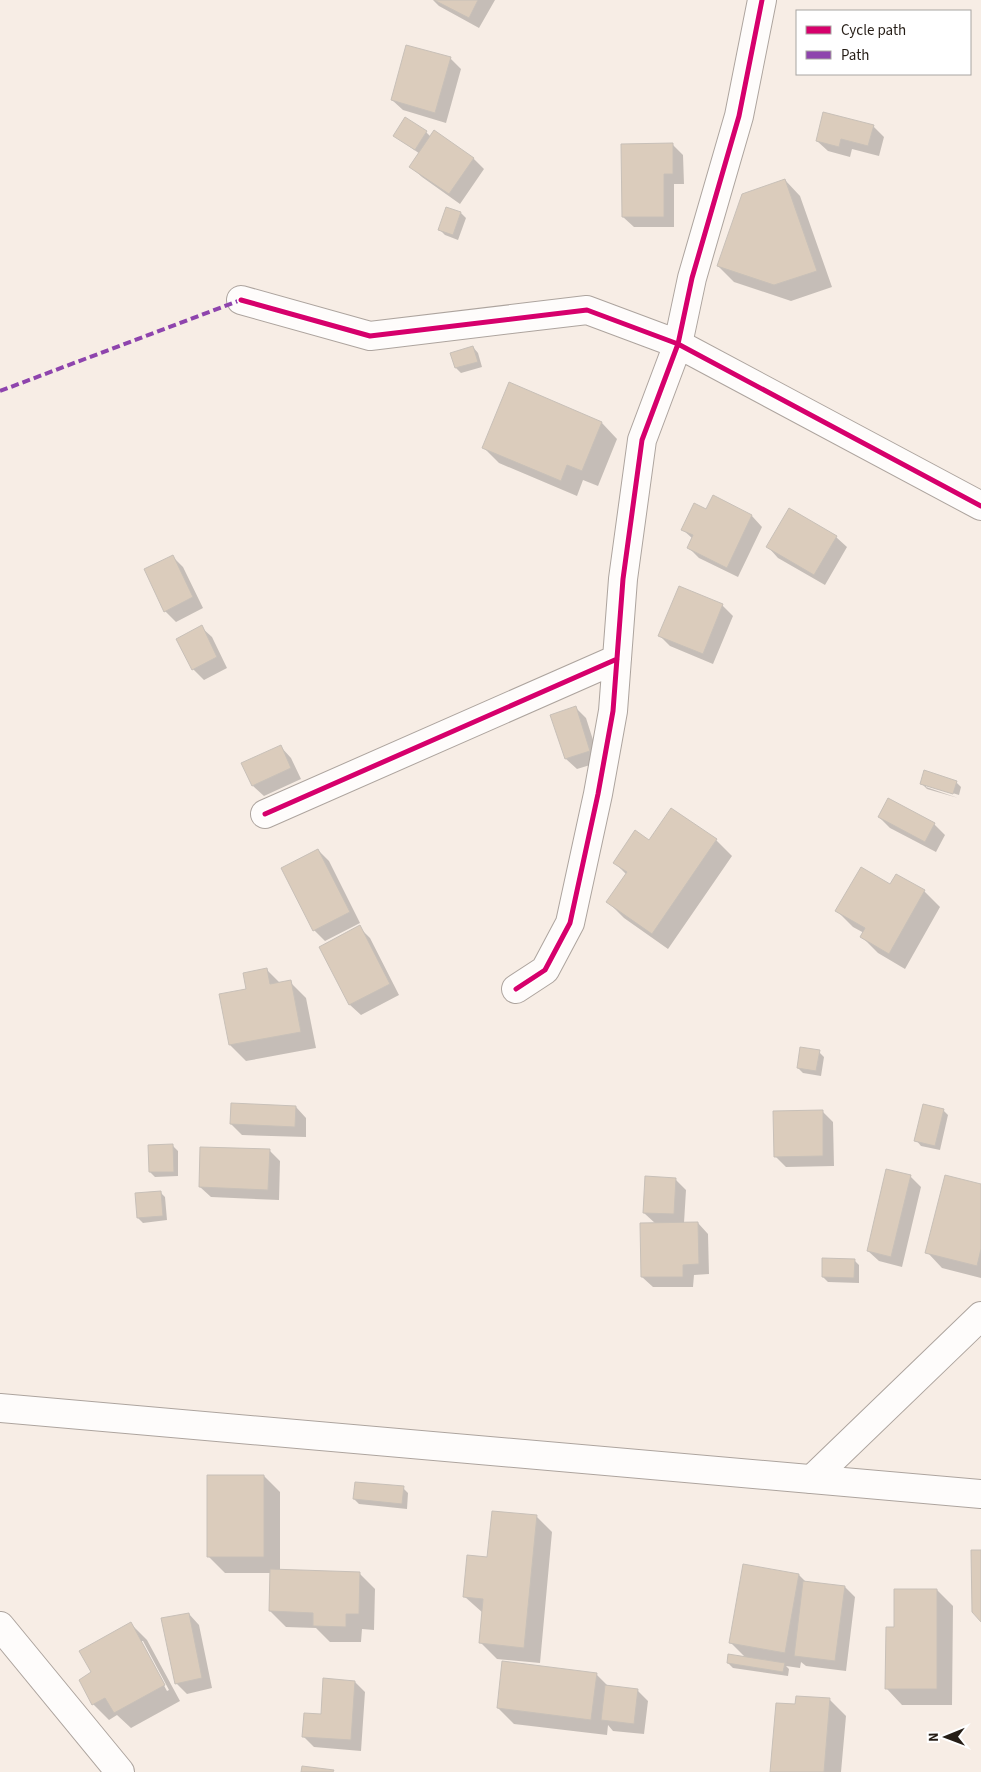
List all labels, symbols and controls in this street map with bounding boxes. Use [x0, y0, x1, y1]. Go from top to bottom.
legend [796, 10, 971, 75]
text: Cycle path [841, 20, 906, 41]
text: Path [841, 45, 869, 66]
north arrow [921, 1712, 971, 1762]
text: N [924, 1732, 944, 1742]

